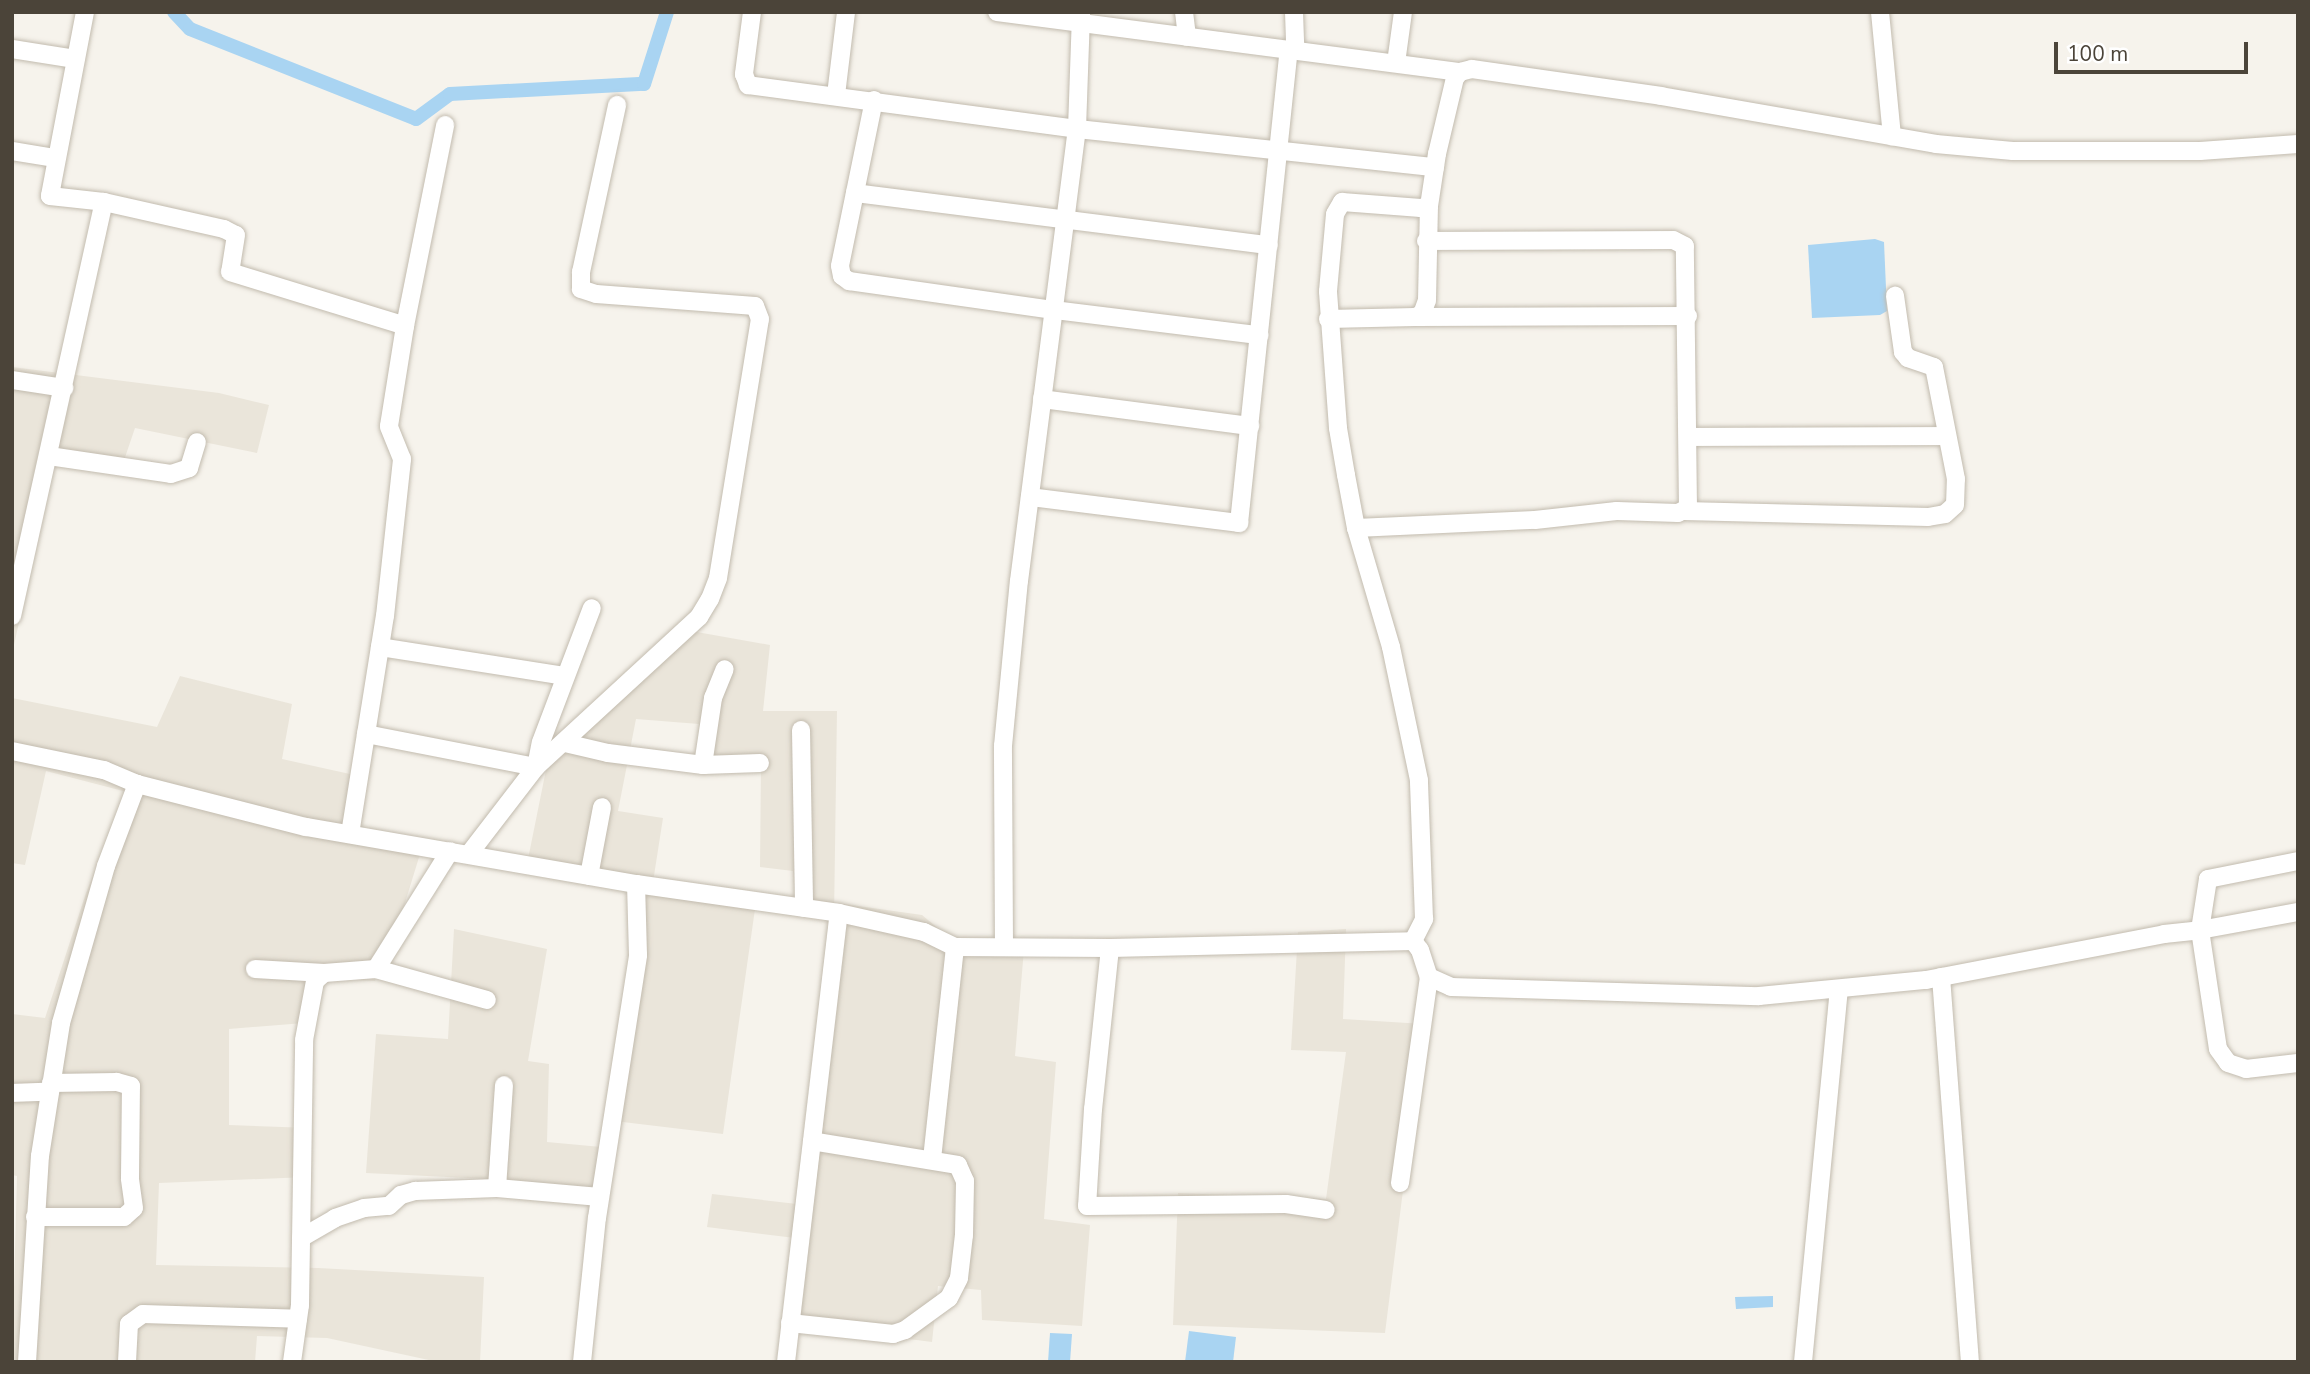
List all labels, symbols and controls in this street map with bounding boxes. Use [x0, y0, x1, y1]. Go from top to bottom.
scale bar [2058, 28, 2252, 72]
text: 100 m [2067, 40, 2128, 68]

